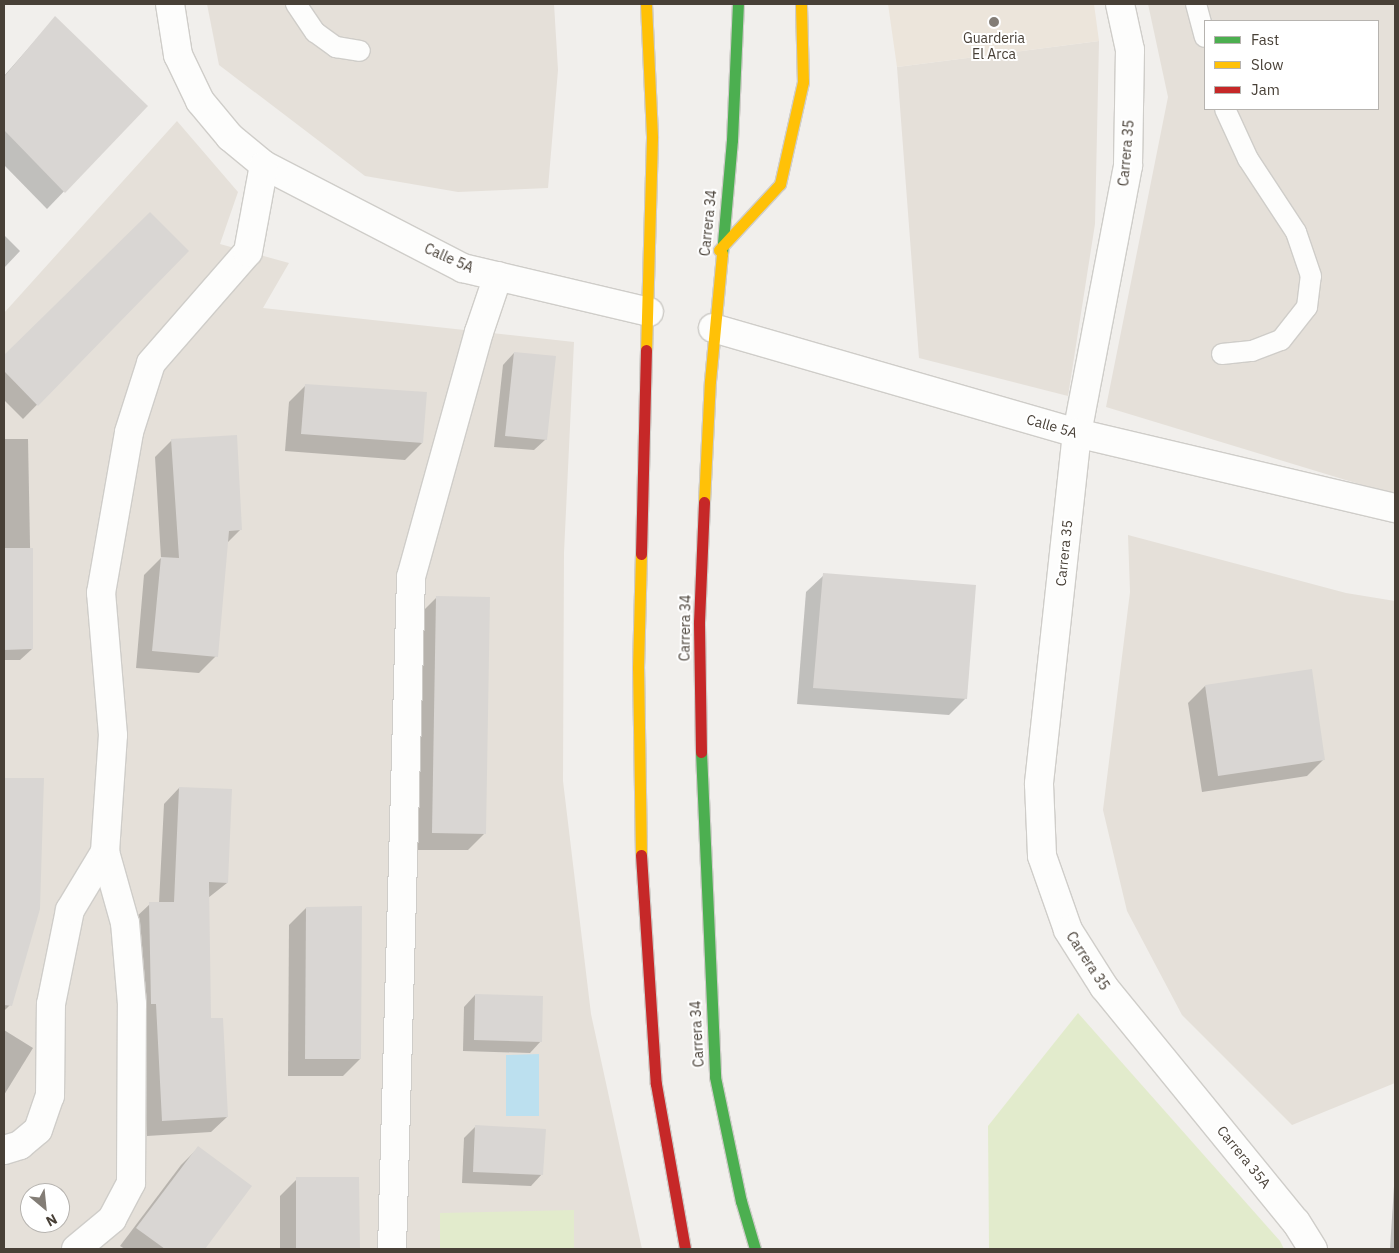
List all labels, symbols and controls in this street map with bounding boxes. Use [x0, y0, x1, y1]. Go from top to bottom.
marker: Guarderia El Arca [988, 16, 1000, 28]
legend [1204, 20, 1379, 110]
place label: Guarderia El Arca [963, 30, 1025, 62]
text: Fast [1251, 30, 1279, 49]
text: Slow [1251, 55, 1284, 74]
text: Jam [1251, 80, 1280, 99]
street label: Carrera 35 [1115, 119, 1137, 187]
street label: Carrera 34 [696, 189, 720, 257]
street label: Calle 5A [422, 240, 476, 276]
street label: Calle 5A [1025, 411, 1079, 441]
street label: Carrera 35 [1052, 519, 1076, 587]
street label: Carrera 34 [676, 594, 694, 662]
street label: Carrera 35 [1063, 928, 1113, 994]
street label: Carrera 34 [687, 1000, 707, 1068]
street label: Carrera 35A [1214, 1122, 1274, 1192]
north arrow [20, 1183, 70, 1233]
text: N [43, 1210, 60, 1231]

